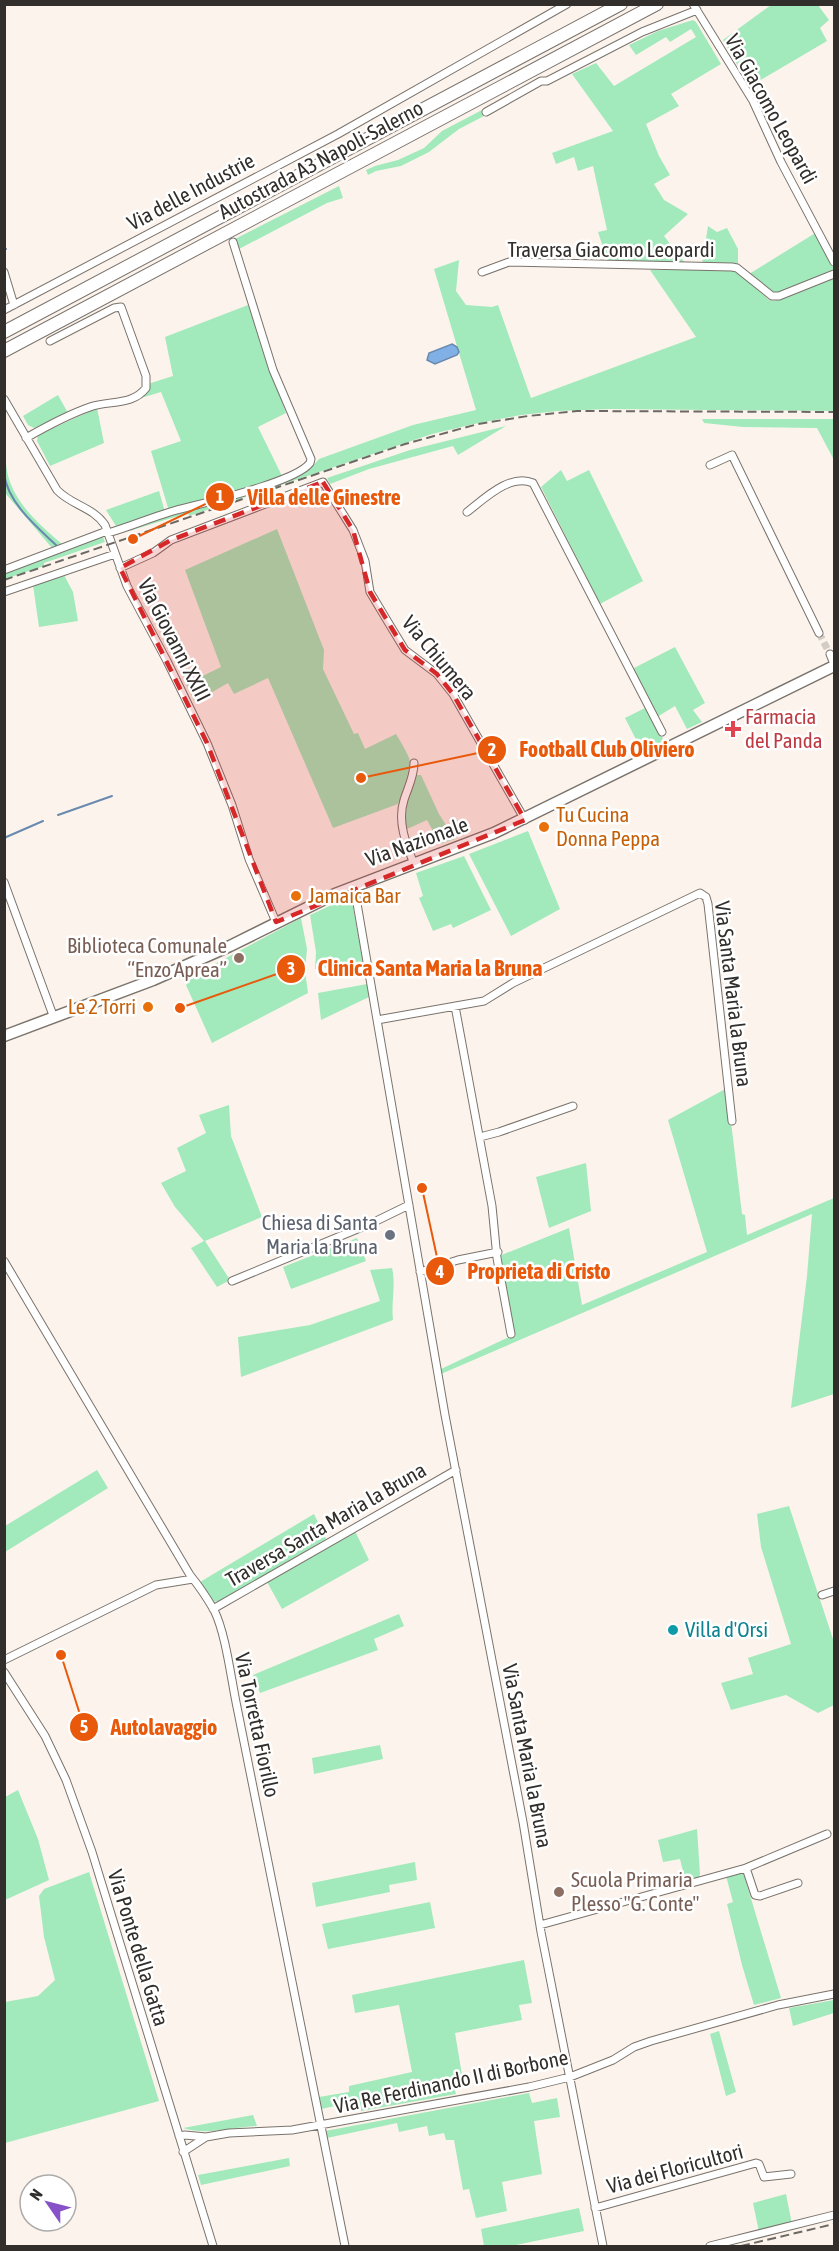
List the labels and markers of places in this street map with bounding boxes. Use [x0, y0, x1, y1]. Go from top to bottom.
callout: Villa delle Ginestre [205, 477, 413, 517]
place label: Farmacia del Panda [745, 704, 822, 752]
marker: Farmacia del Panda [726, 722, 740, 736]
callout: Football Club Oliviero [477, 730, 706, 770]
place label: Tu Cucina Donna Peppa [556, 802, 660, 850]
marker: Tu Cucina Donna Peppa [537, 820, 551, 834]
place label: Jamaica Bar [308, 883, 401, 907]
marker: Jamaica Bar [289, 889, 303, 903]
place label: Biblioteca Comunale “Enzo Aprea” [67, 933, 227, 981]
callout: Clinica Santa Maria la Bruna [276, 949, 555, 989]
marker: Biblioteca Comunale “Enzo Aprea” [232, 951, 246, 965]
place label: Le 2 Torri [68, 994, 136, 1018]
marker: Le 2 Torri [141, 1000, 155, 1014]
place label: Chiesa di Santa Maria la Bruna [262, 1210, 378, 1258]
marker: Chiesa di Santa Maria la Bruna [383, 1228, 397, 1242]
callout: Proprieta di Cristo [425, 1251, 622, 1291]
place label: Villa d'Orsi [685, 1617, 768, 1641]
marker: Villa d'Orsi [666, 1623, 680, 1637]
callout: Autolavaggio [69, 1707, 229, 1747]
place label: Scuola Primaria Plesso "G. Conte" [571, 1867, 700, 1915]
marker: Scuola Primaria Plesso "G. Conte" [552, 1885, 566, 1899]

